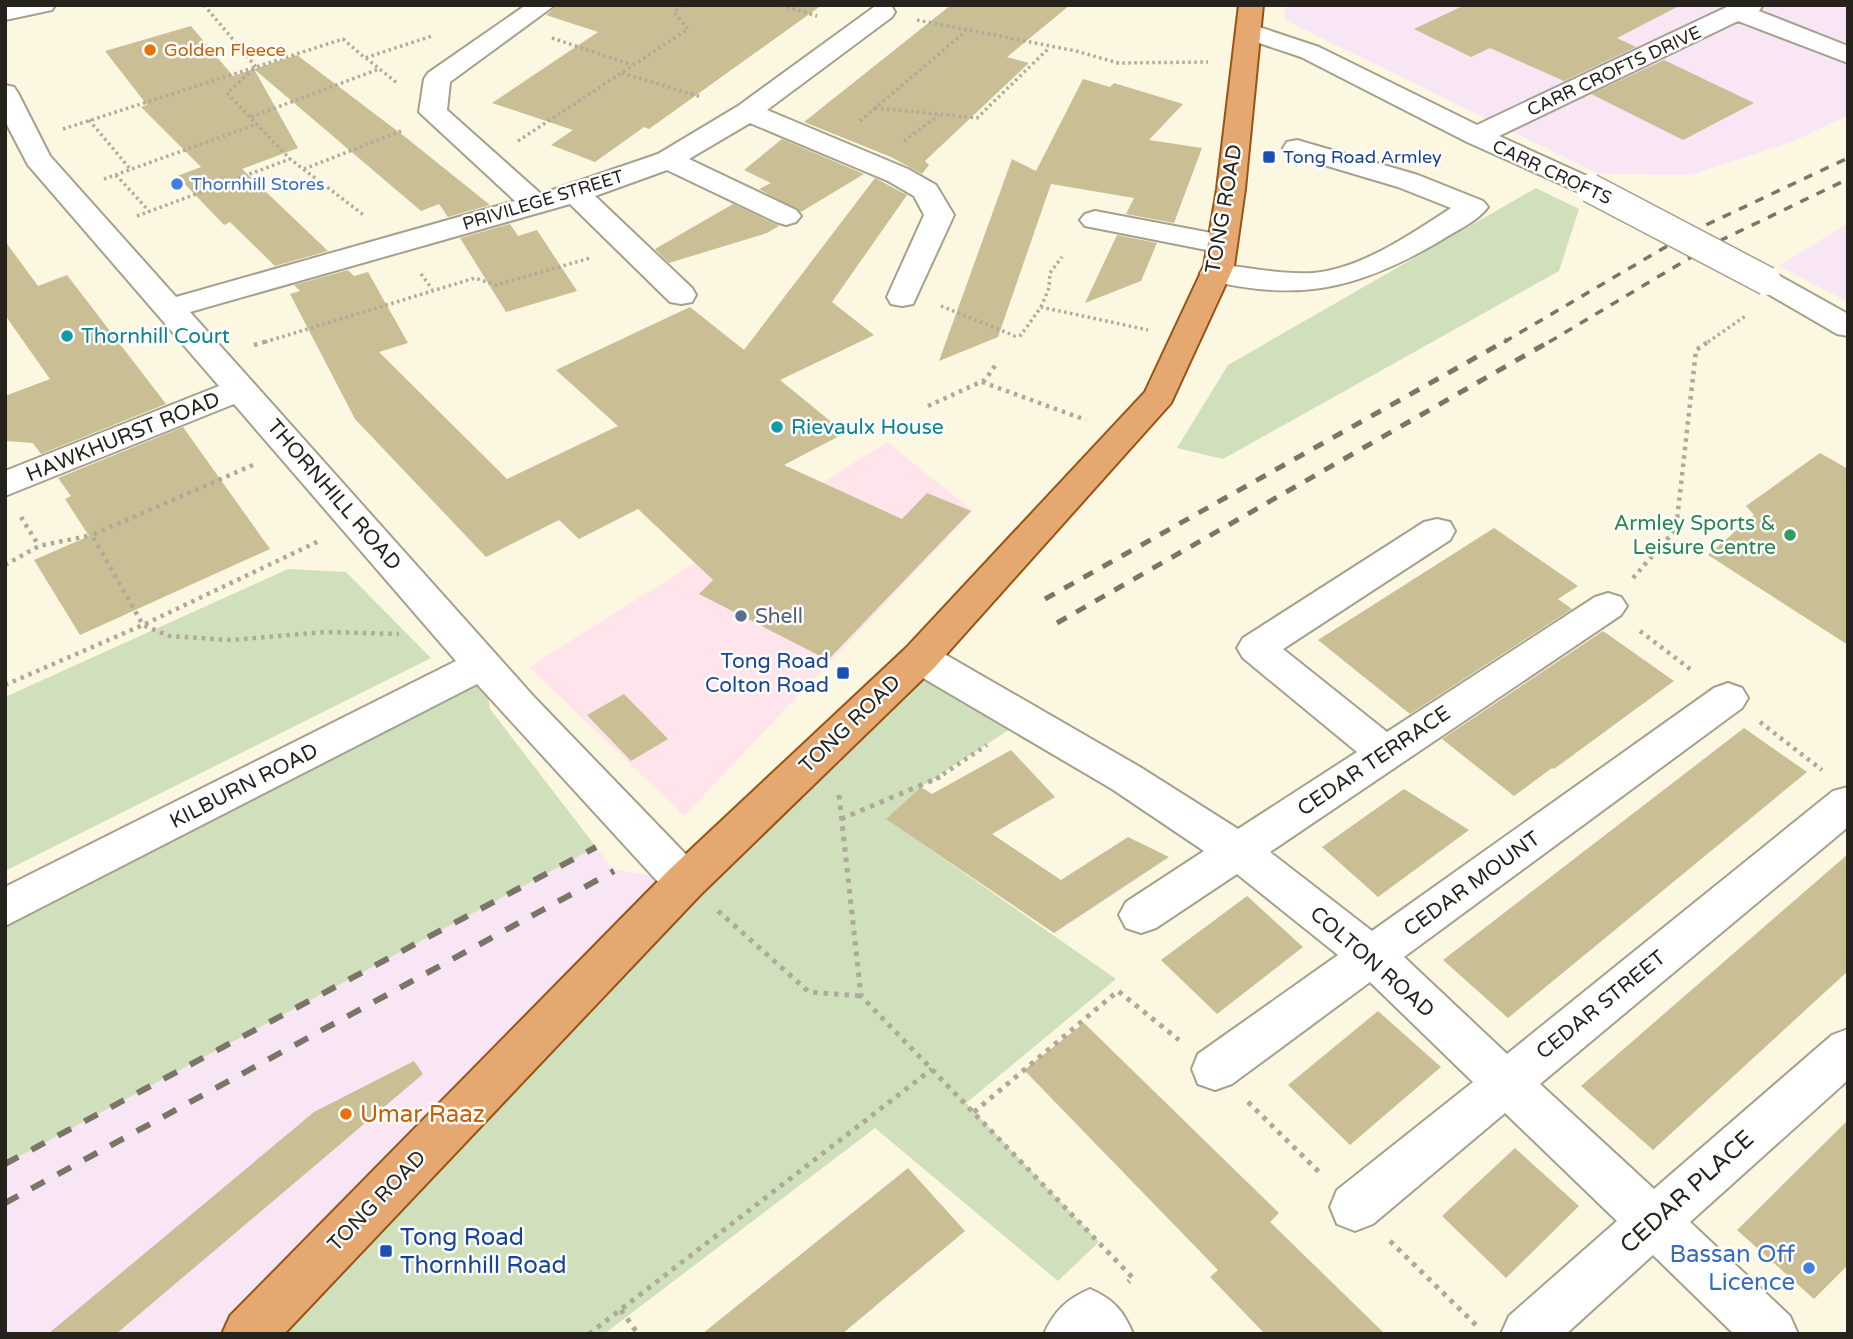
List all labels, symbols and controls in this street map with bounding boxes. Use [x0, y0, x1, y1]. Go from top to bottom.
street label: CARR CROFTS DRIVE [1524, 21, 1704, 121]
place label: Golden Fleece [164, 39, 286, 61]
marker: Golden Fleece [142, 42, 158, 58]
street label: CARR CROFTS [1489, 135, 1615, 209]
street label: TONG ROAD [1200, 142, 1248, 276]
place label: Tong Road Armley [1283, 146, 1442, 168]
marker: Tong Road Armley [1261, 149, 1277, 165]
street label: PRIVILEGE STREET [460, 165, 626, 235]
place label: Thornhill Stores [191, 173, 325, 195]
marker: Thornhill Stores [169, 176, 185, 192]
place label: Thornhill Court [81, 324, 230, 349]
marker: Thornhill Court [59, 328, 75, 344]
street label: HAWKHURST ROAD [22, 387, 224, 487]
street label: THORNHILL ROAD [262, 414, 406, 576]
place label: Rievaulx House [791, 415, 944, 440]
marker: Rievaulx House [769, 419, 785, 435]
place label: Armley Sports & Leisure Centre [1614, 511, 1776, 560]
marker: Armley Sports & Leisure Centre [1782, 527, 1798, 543]
place label: Shell [755, 604, 803, 629]
marker: Shell [733, 608, 749, 624]
place label: Tong Road Colton Road [705, 649, 829, 698]
marker: Tong Road Colton Road [835, 665, 851, 681]
street label: TONG ROAD [794, 670, 906, 778]
street label: CEDAR TERRACE [1293, 701, 1455, 821]
street label: KILBURN ROAD [166, 738, 322, 834]
street label: CEDAR MOUNT [1399, 826, 1545, 942]
street label: COLTON ROAD [1305, 901, 1439, 1023]
street label: CEDAR STREET [1531, 945, 1671, 1065]
place label: Umar Raaz [360, 1100, 485, 1129]
marker: Umar Raaz [338, 1106, 354, 1122]
street label: CEDAR PLACE [1614, 1124, 1760, 1260]
street label: TONG ROAD [323, 1145, 431, 1257]
place label: Tong Road Thornhill Road [400, 1223, 567, 1280]
place label: Bassan Off Licence [1669, 1240, 1795, 1297]
marker: Tong Road Thornhill Road [378, 1243, 394, 1259]
marker: Bassan Off Licence [1801, 1260, 1817, 1276]

